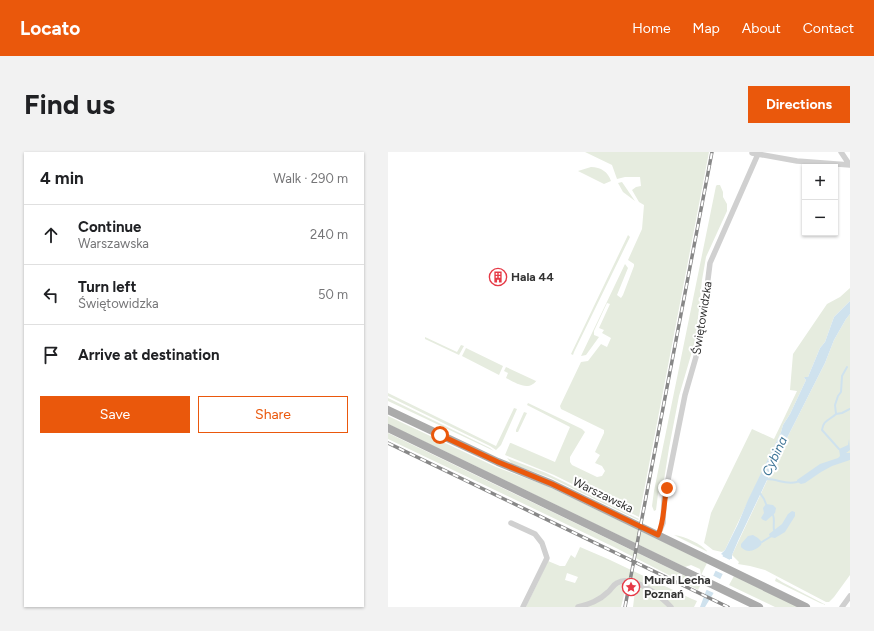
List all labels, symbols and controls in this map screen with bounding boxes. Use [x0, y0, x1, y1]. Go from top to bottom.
text: Locato [20, 17, 80, 40]
text: Home [632, 20, 671, 37]
text: Map [693, 20, 720, 37]
text: About [742, 20, 781, 37]
text: Contact [803, 20, 854, 37]
button: Directions [748, 86, 850, 123]
text: Find us [24, 87, 115, 121]
map controls [802, 164, 838, 236]
button: + [802, 164, 838, 200]
text: 4 min [40, 168, 84, 188]
text: Walk · 290 m [273, 171, 348, 186]
button: − [802, 200, 838, 236]
text: Continue [78, 218, 141, 236]
icon: ahead [40, 224, 62, 246]
text: 240 m [310, 227, 348, 242]
text: Warszawska [78, 236, 149, 251]
building icon: Hala 44 [488, 267, 508, 287]
place label: Hala 44 [511, 270, 554, 284]
text: Turn left [78, 278, 136, 296]
street label: Świętowidzka [689, 280, 715, 356]
icon: left [40, 284, 62, 306]
text: 50 m [318, 287, 348, 302]
text: Świętowidzka [78, 296, 159, 311]
icon: arrive [40, 344, 62, 366]
text: Arrive at destination [78, 346, 219, 364]
button: Save [40, 396, 190, 433]
button: Share [198, 396, 348, 433]
route start [431, 426, 449, 444]
water label: Cybina [759, 434, 790, 478]
street label: Warszawska [570, 474, 636, 516]
route end [658, 479, 676, 497]
place label: Mural Lecha Poznań [644, 573, 711, 601]
place icon: Mural Lecha Poznań [621, 577, 641, 597]

